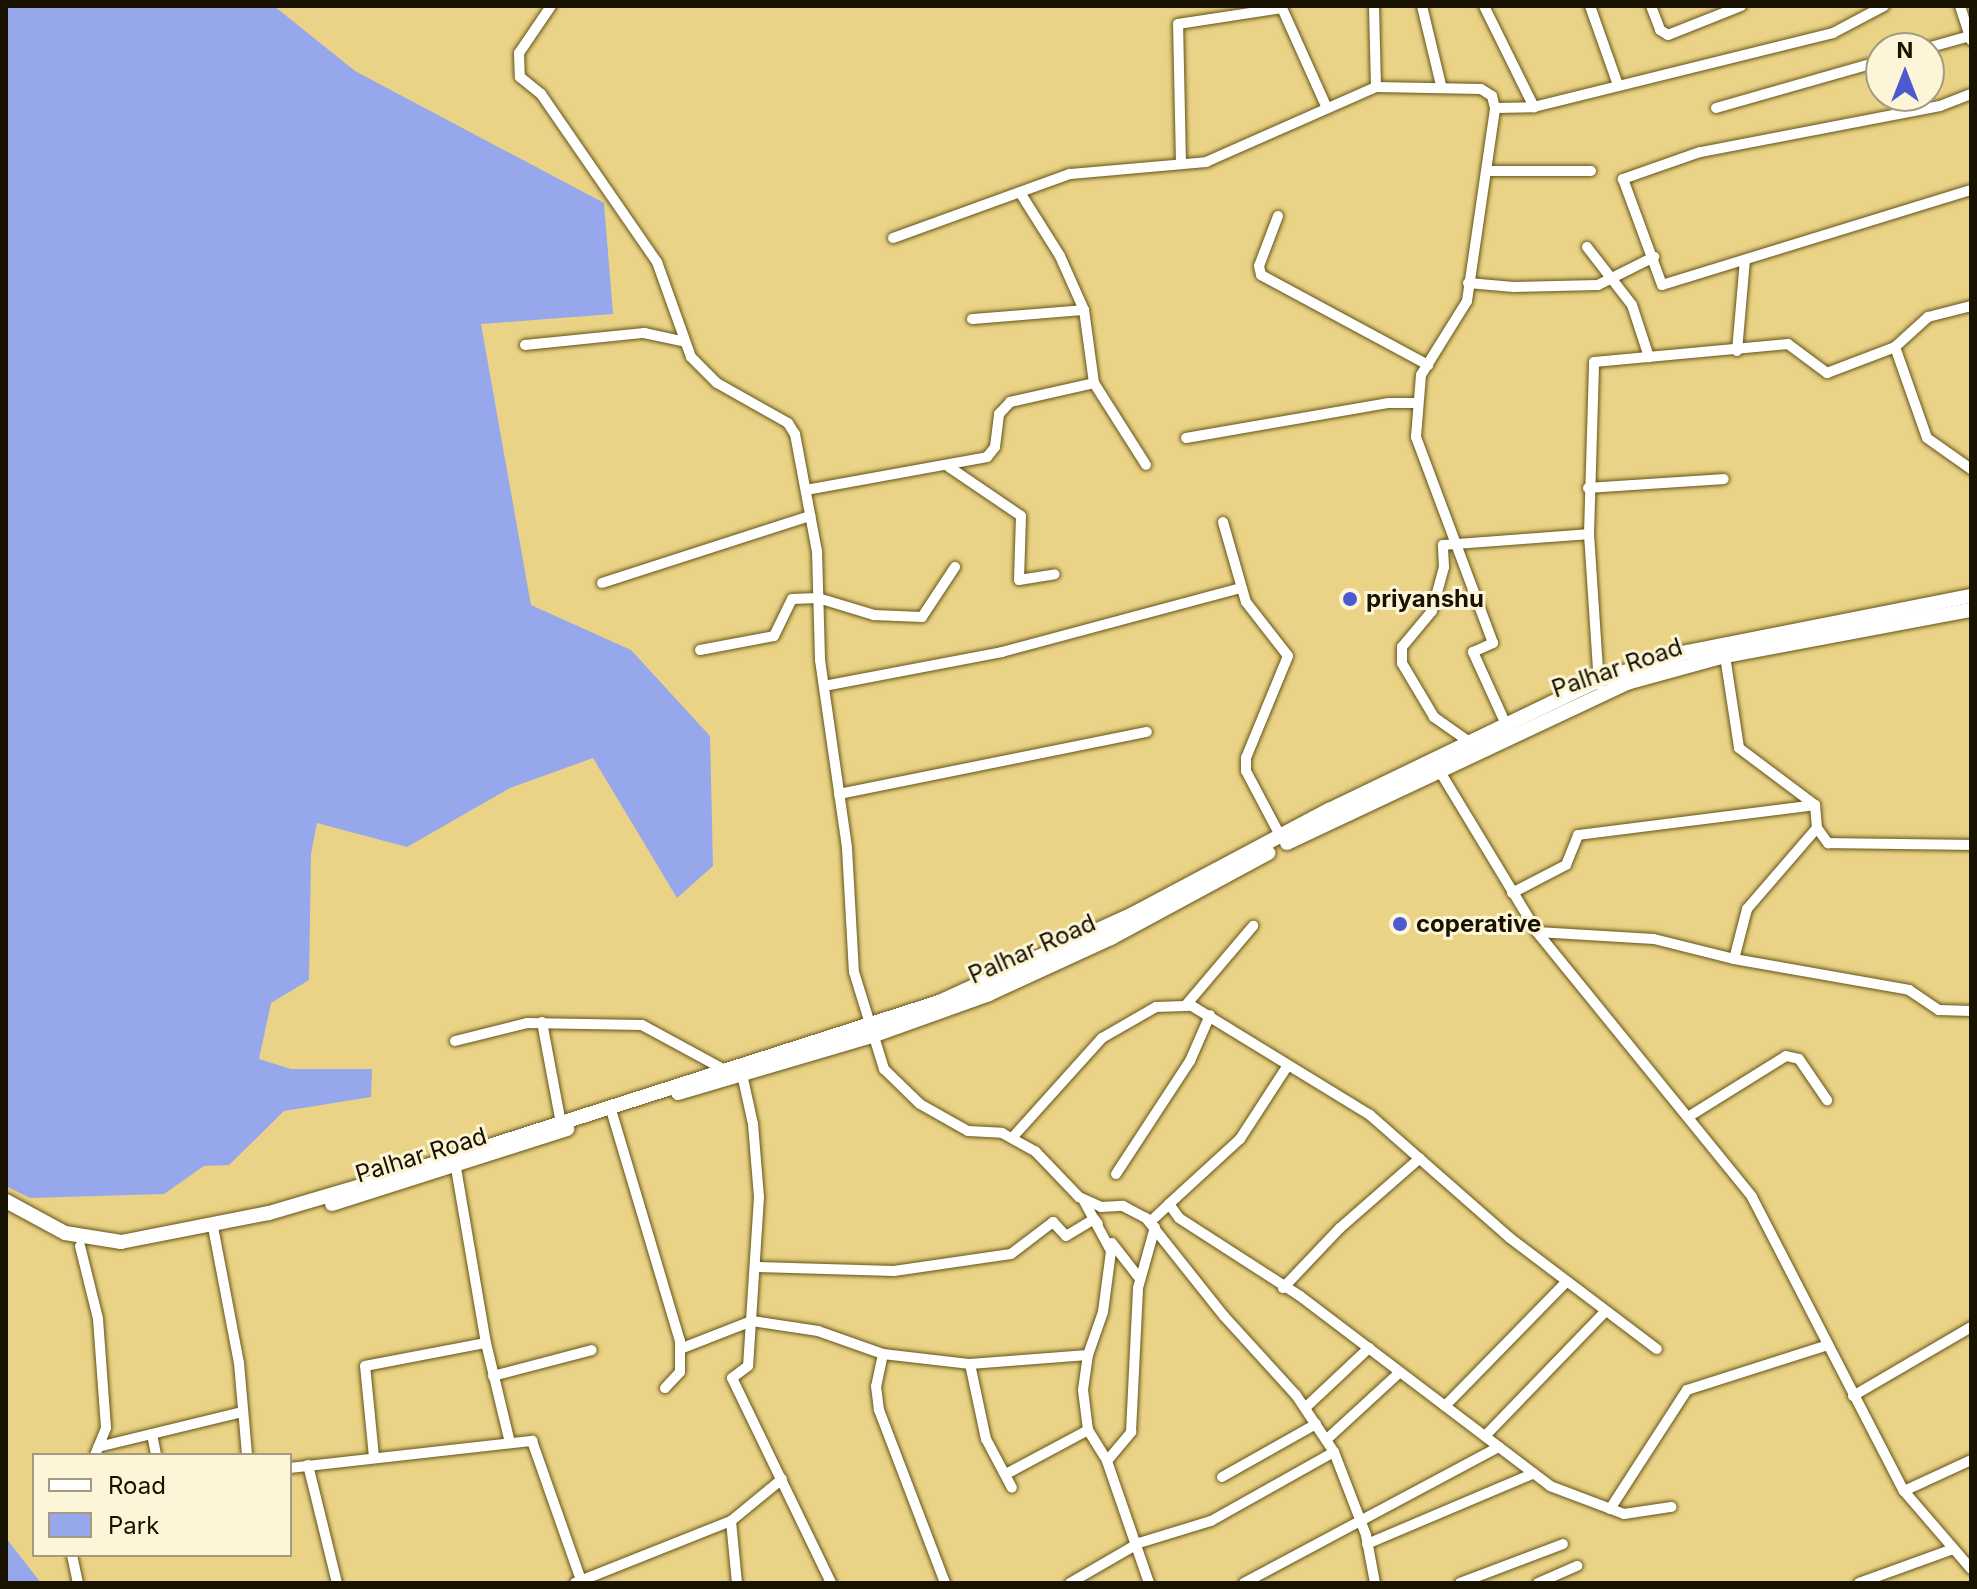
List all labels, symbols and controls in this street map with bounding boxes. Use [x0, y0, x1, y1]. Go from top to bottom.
north arrow [1865, 32, 1945, 112]
text: N [1897, 37, 1913, 63]
place label: priyanshu [1366, 585, 1484, 613]
marker: priyanshu [1341, 590, 1359, 608]
street label: Palhar Road [1548, 632, 1686, 704]
street label: Palhar Road [964, 908, 1100, 990]
place label: coperative [1416, 910, 1541, 938]
marker: coperative [1391, 915, 1409, 933]
street label: Palhar Road [352, 1121, 490, 1189]
legend [32, 1453, 292, 1557]
text: Road [108, 1471, 166, 1500]
text: Park [108, 1511, 159, 1540]

